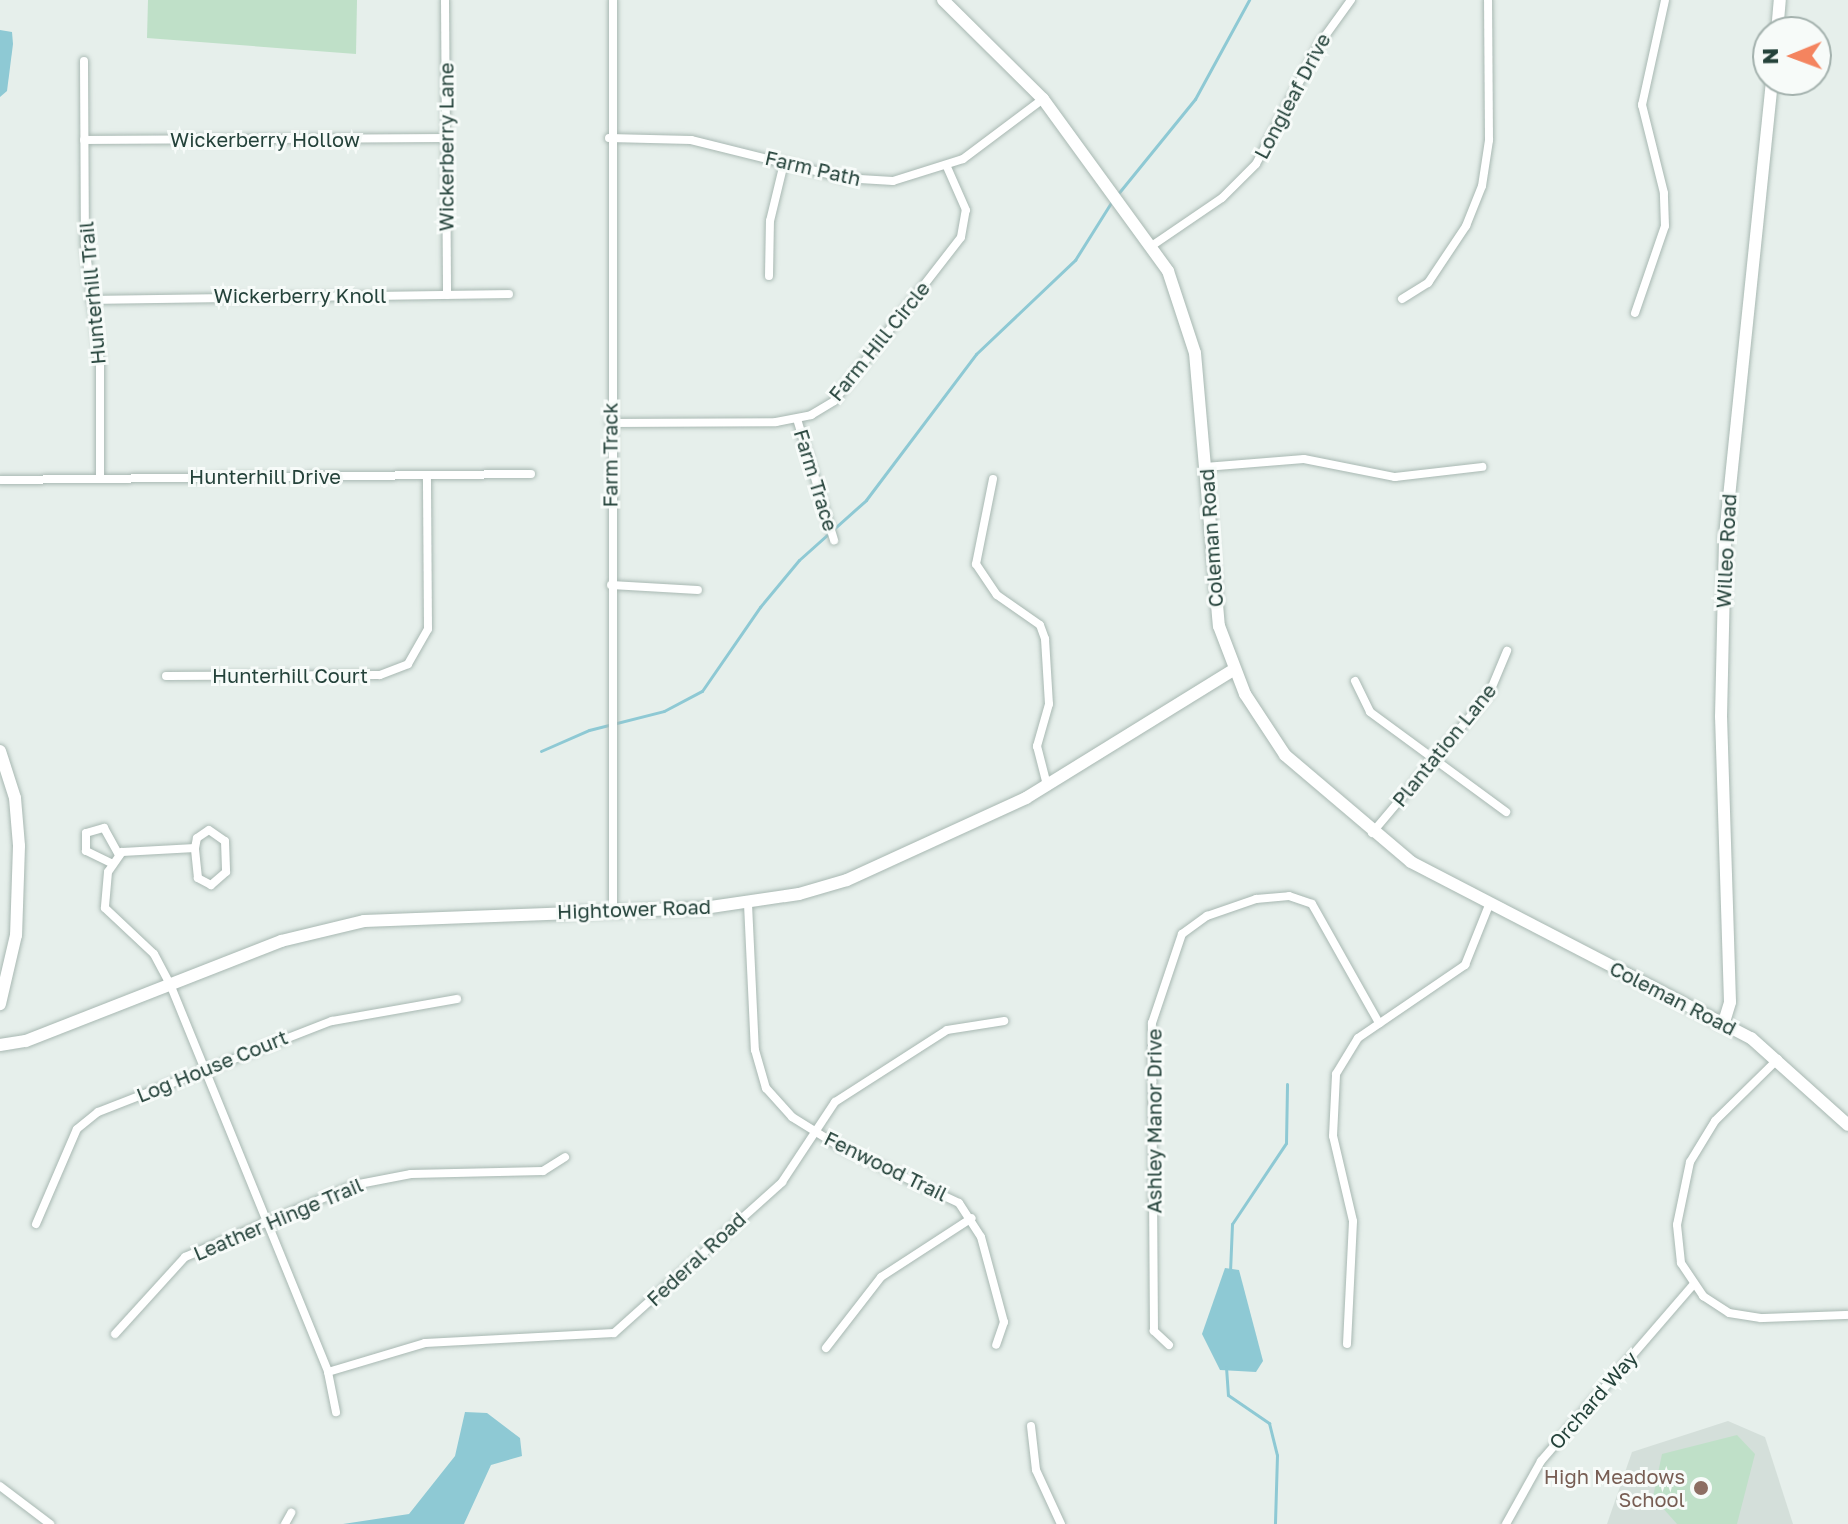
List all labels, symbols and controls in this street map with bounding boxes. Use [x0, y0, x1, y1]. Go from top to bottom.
north arrow [1752, 16, 1832, 96]
street label: Longleaf Drive [1249, 29, 1335, 163]
text: N [1756, 48, 1783, 65]
street label: Wickerberry Lane [434, 63, 458, 231]
street label: Wickerberry Hollow [170, 127, 360, 151]
street label: Farm Path [763, 145, 863, 191]
street label: Hunterhill Trail [74, 220, 110, 366]
street label: Farm Hill Circle [823, 276, 935, 406]
street label: Wickerberry Knoll [214, 283, 386, 307]
street label: Farm Track [598, 403, 622, 507]
street label: Farm Trace [789, 426, 843, 534]
street label: Hunterhill Drive [189, 464, 341, 488]
street label: Coleman Road [1194, 468, 1228, 608]
street label: Willeo Road [1711, 493, 1741, 609]
street label: Hunterhill Court [212, 663, 368, 687]
street label: Plantation Lane [1387, 679, 1501, 811]
street label: Hightower Road [557, 894, 711, 924]
street label: Coleman Road [1606, 956, 1740, 1040]
street label: Log House Court [133, 1025, 291, 1107]
street label: Ashley Manor Drive [1142, 1029, 1166, 1213]
street label: Fenwood Trail [821, 1126, 951, 1206]
street label: Leather Hinge Trail [190, 1172, 366, 1266]
street label: Federal Road [642, 1207, 750, 1311]
street label: Orchard Way [1544, 1346, 1642, 1454]
place label: High Meadows School [1544, 1464, 1685, 1511]
marker: High Meadows School [1692, 1479, 1710, 1497]

